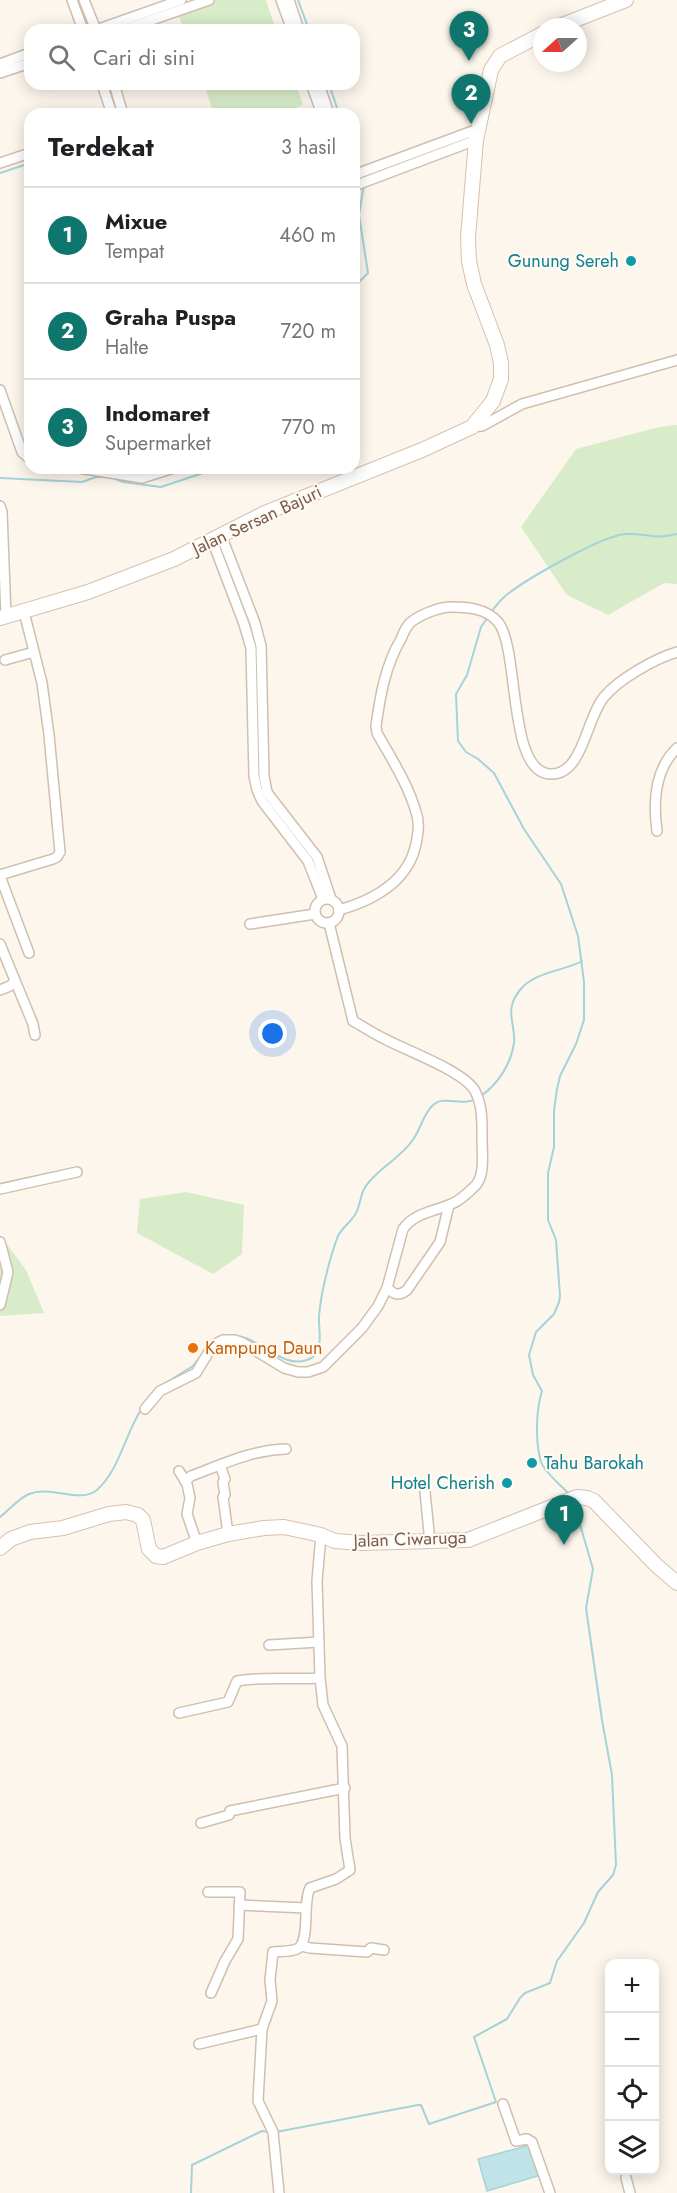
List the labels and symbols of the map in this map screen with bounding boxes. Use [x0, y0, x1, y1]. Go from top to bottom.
pin: 3 [450, 11, 488, 61]
north arrow [533, 18, 587, 72]
pin: 2 [452, 74, 490, 124]
place label: Gunung Sereh [508, 248, 619, 274]
marker: Gunung Sereh [624, 254, 638, 268]
street label: Jalan Sersan Bajuri [186, 479, 326, 562]
your location [258, 1019, 287, 1048]
place label: Kampung Daun [205, 1335, 323, 1361]
marker: Kampung Daun [186, 1341, 200, 1355]
place label: Tahu Barokah [544, 1450, 644, 1476]
marker: Tahu Barokah [525, 1456, 539, 1470]
place label: Hotel Cherish [391, 1470, 495, 1496]
marker: Hotel Cherish [500, 1476, 514, 1490]
pin: 1 [544, 1496, 584, 1545]
street label: Jalan Ciwaruga [351, 1524, 467, 1554]

